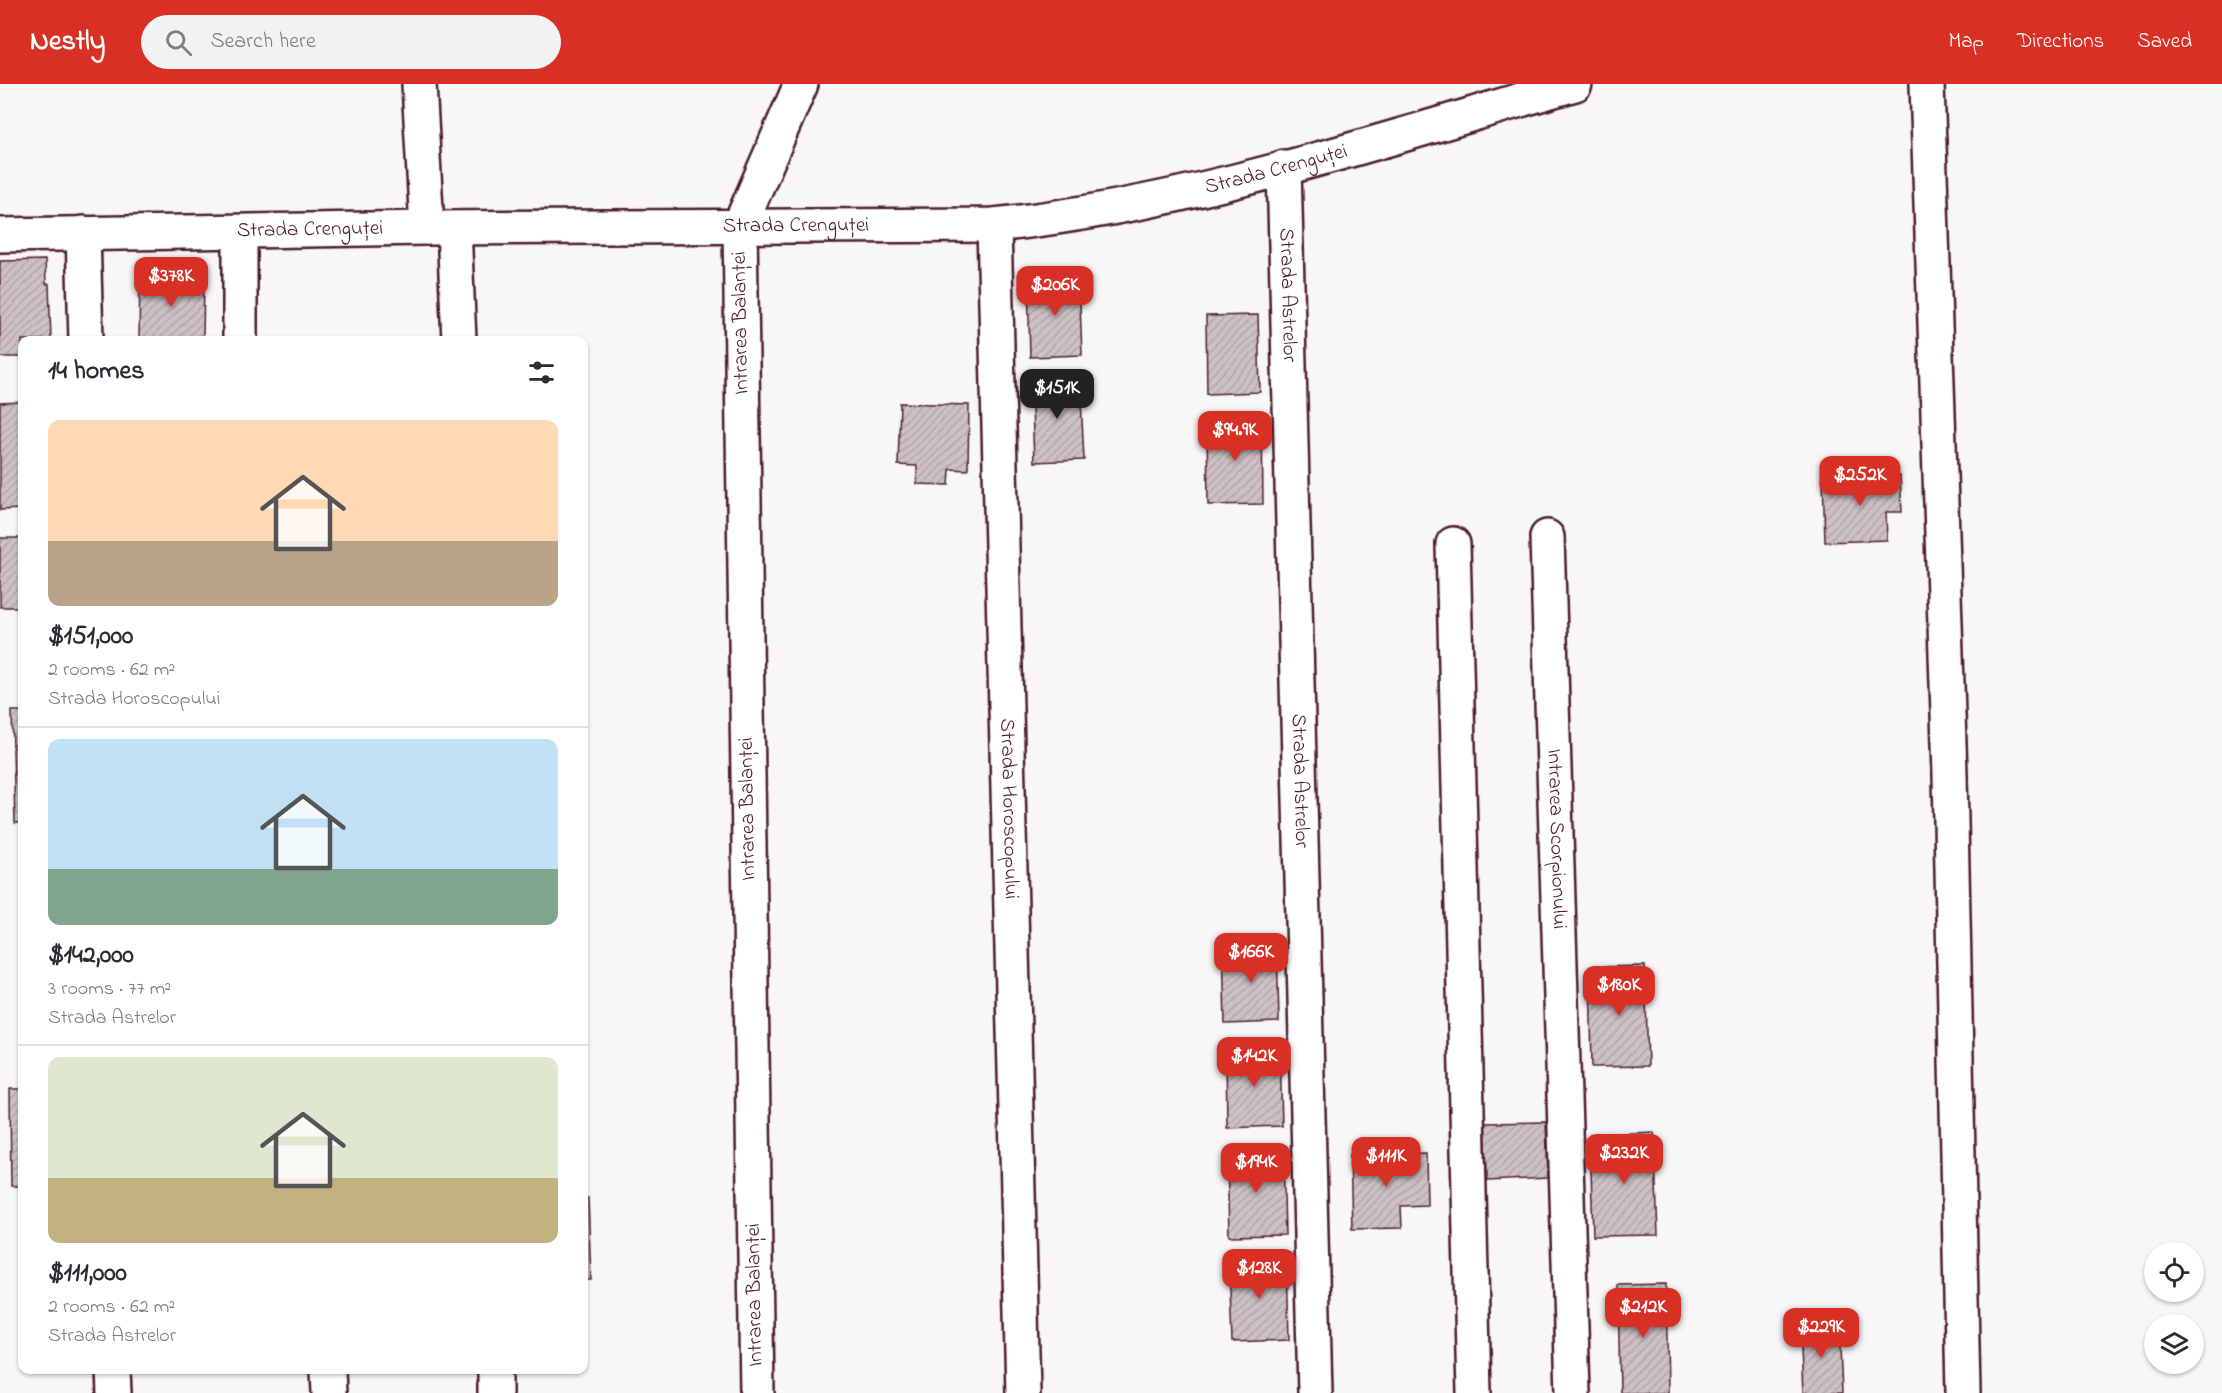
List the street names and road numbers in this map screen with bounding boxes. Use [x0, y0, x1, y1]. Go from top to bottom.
street label: Strada Crenguței [1202, 137, 1351, 203]
street label: Strada Crenguței [723, 211, 869, 243]
street label: Strada Crenguței [237, 214, 383, 246]
street label: Strada Astrelor [1271, 227, 1304, 363]
street label: Intrarea Balanței [725, 251, 757, 395]
street label: Strada Astrelor [1283, 713, 1316, 849]
street label: Strada Horoscopului [991, 718, 1026, 900]
street label: Intrarea Balanței [732, 737, 764, 881]
street label: Intrarea Scorpionului [1538, 748, 1574, 930]
street label: Intrarea Balanței [739, 1223, 771, 1367]

